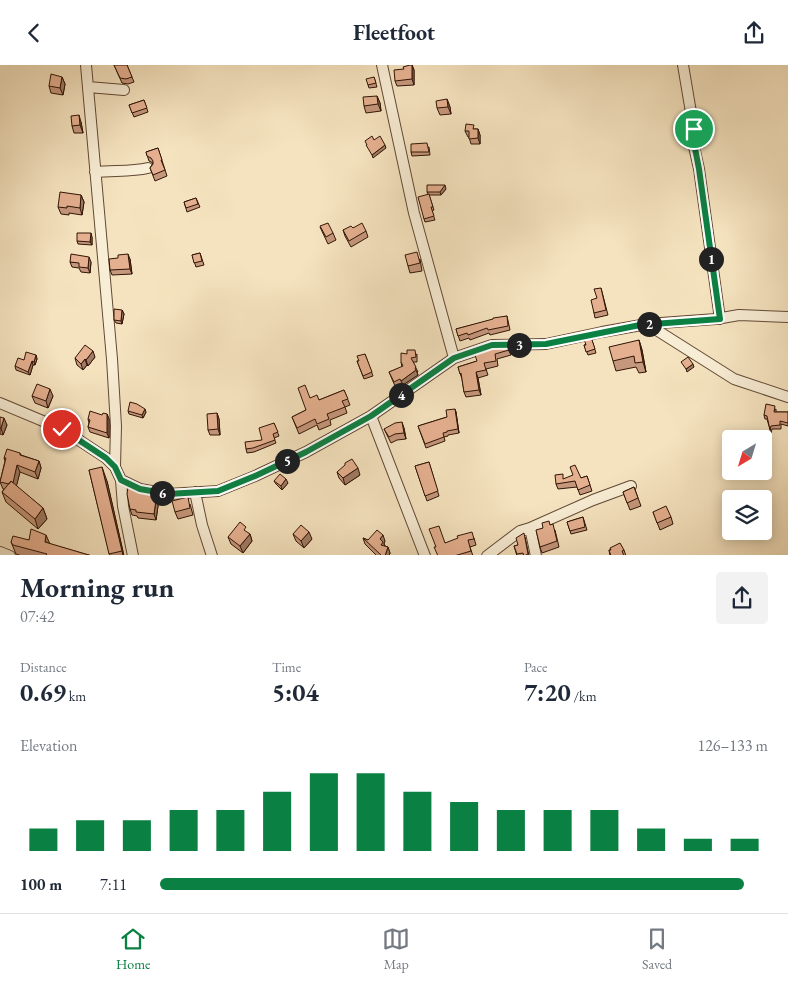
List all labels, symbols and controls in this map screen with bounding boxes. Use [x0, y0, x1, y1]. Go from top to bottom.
text: Fleetfoot [353, 18, 435, 47]
icon: back [20, 19, 48, 47]
icon: share [740, 19, 768, 47]
pin [673, 108, 715, 150]
icon: arrive [680, 115, 708, 143]
pin: 1 [698, 247, 724, 271]
text: 1 [708, 250, 715, 268]
pin: 2 [636, 311, 662, 337]
text: 2 [646, 315, 653, 333]
pin: 3 [506, 333, 532, 357]
text: 3 [516, 336, 523, 354]
pin: 4 [388, 383, 414, 407]
text: 4 [398, 386, 405, 404]
pin [41, 408, 83, 450]
icon: check [48, 415, 76, 443]
north arrow [722, 430, 772, 480]
map controls [722, 430, 772, 540]
pin: 5 [274, 449, 300, 473]
text: 5 [284, 452, 291, 470]
pin: 6 [150, 481, 174, 505]
text: 6 [159, 484, 166, 502]
button: layers [722, 490, 772, 540]
text: Morning run [20, 569, 174, 605]
button: share [716, 572, 768, 624]
text: 07:42 [20, 606, 55, 627]
text: Distance [20, 658, 67, 676]
text: Time [272, 658, 301, 676]
text: Pace [524, 658, 548, 676]
text: 0.69 [20, 676, 66, 708]
text: 5:04 [272, 676, 319, 708]
text: 7:20 [524, 676, 571, 708]
text: km [66, 687, 86, 705]
text: /km [571, 687, 597, 705]
text: Elevation [20, 735, 78, 756]
text: 126–133 m [697, 735, 768, 756]
text: 100 m [20, 874, 62, 895]
text: 7:11 [100, 874, 127, 895]
tab: Home [116, 925, 151, 973]
tab: Map [382, 925, 410, 973]
tab: Saved [642, 925, 672, 973]

